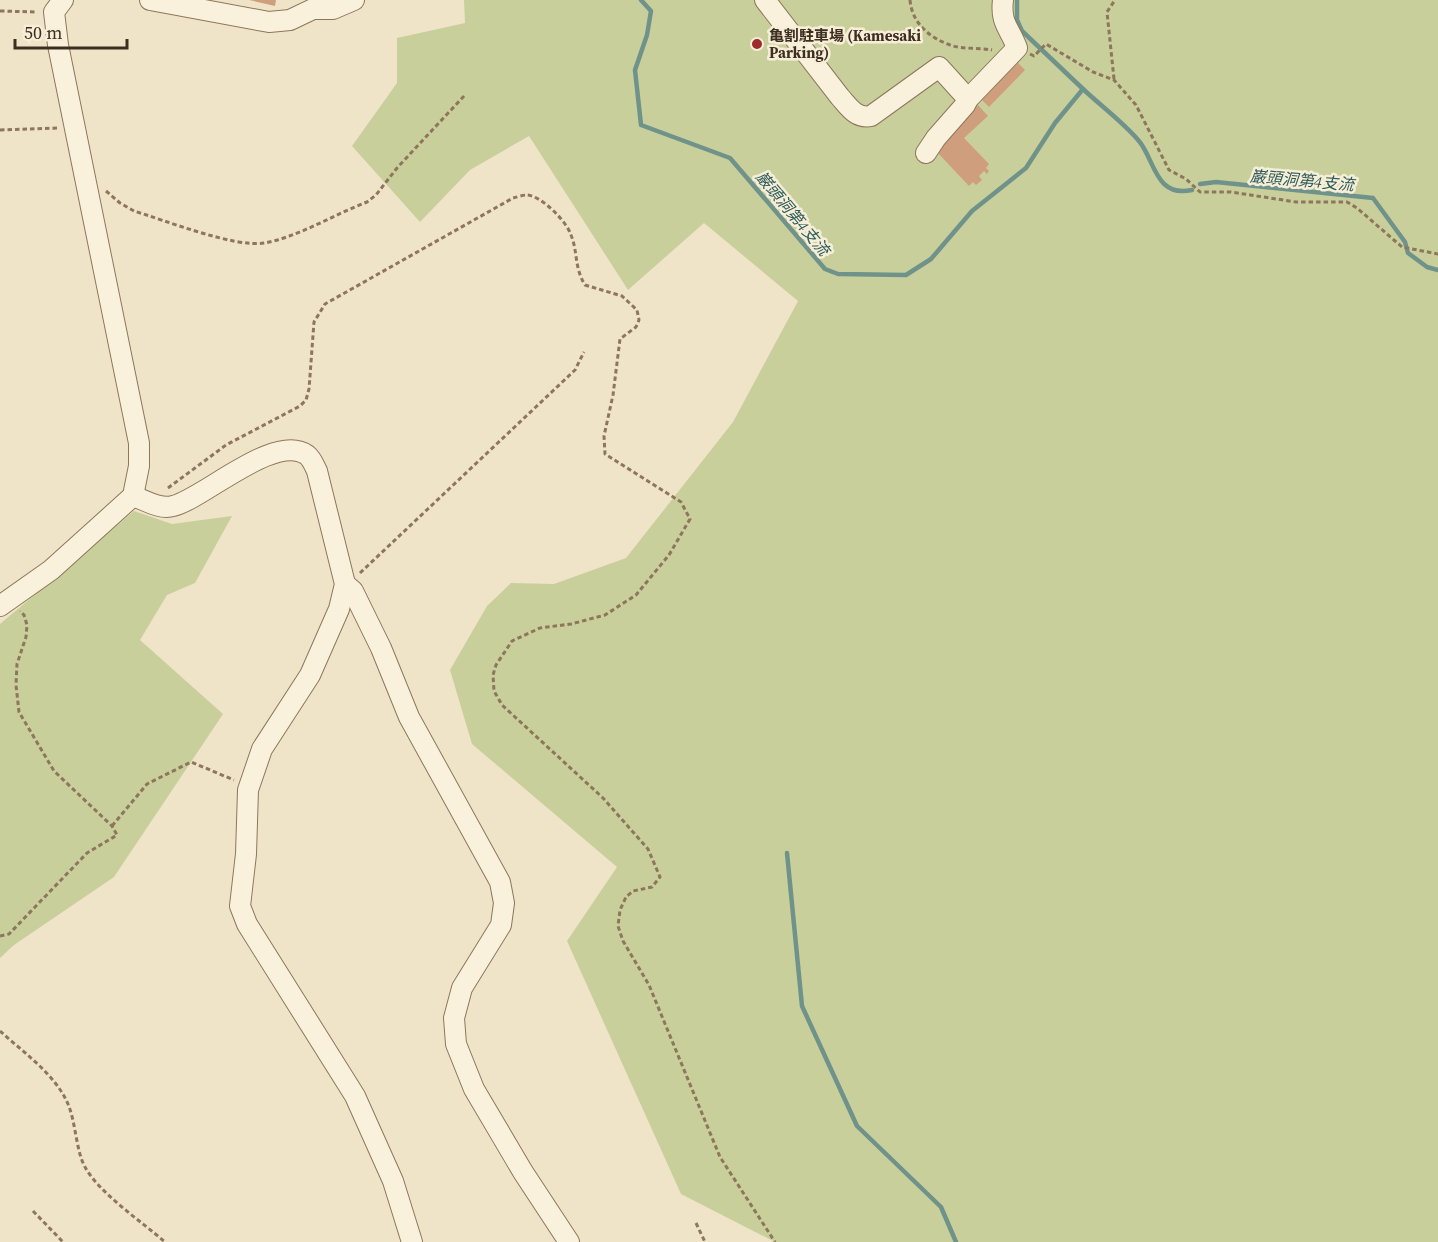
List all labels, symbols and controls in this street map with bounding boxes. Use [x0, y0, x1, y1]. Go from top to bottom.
scale bar [15, 12, 128, 50]
text: 50 m [24, 20, 62, 45]
place label: 亀割駐車場 (Kamesaki Parking) [769, 25, 921, 63]
marker: 亀割駐車場 (Kamesaki Parking) [750, 37, 764, 51]
water label: 巌頭洞第4支流 [1249, 165, 1358, 196]
water label: 巌頭洞第4支流 [751, 166, 837, 262]

